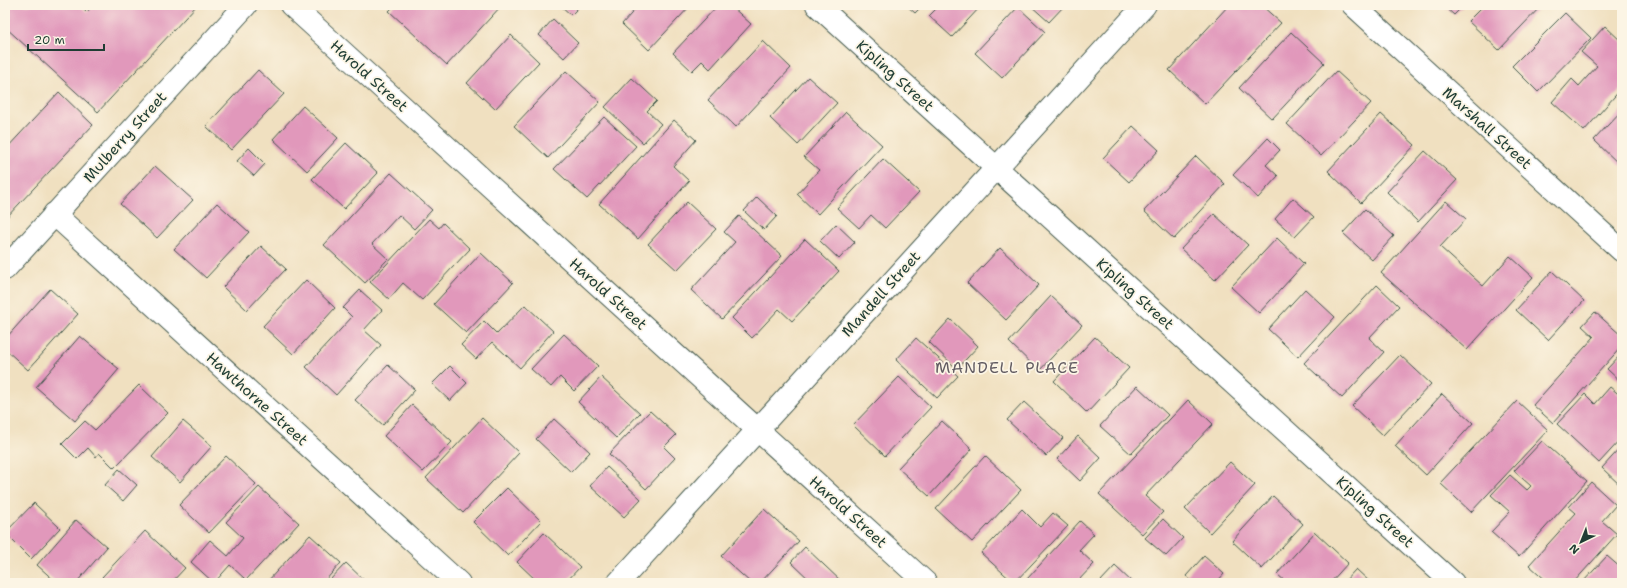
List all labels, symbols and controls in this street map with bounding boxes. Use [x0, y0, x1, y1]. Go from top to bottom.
scale bar [28, 26, 104, 52]
text: 20 m [34, 32, 65, 48]
street label: Harold Street [326, 36, 412, 116]
street label: Kipling Street [852, 36, 938, 116]
street label: Marshall Street [1438, 82, 1536, 174]
street label: Mulberry Street [79, 87, 171, 187]
street label: Mandell Street [837, 247, 925, 341]
street label: Harold Street [565, 254, 651, 334]
street label: Kipling Street [1092, 254, 1178, 334]
street label: Hawthorne Street [202, 348, 312, 450]
district label: MANDELL PLACE [935, 357, 1079, 378]
street label: Harold Street [805, 472, 891, 552]
street label: Kipling Street [1332, 472, 1418, 552]
north arrow [1561, 522, 1601, 562]
text: N [1566, 540, 1583, 557]

